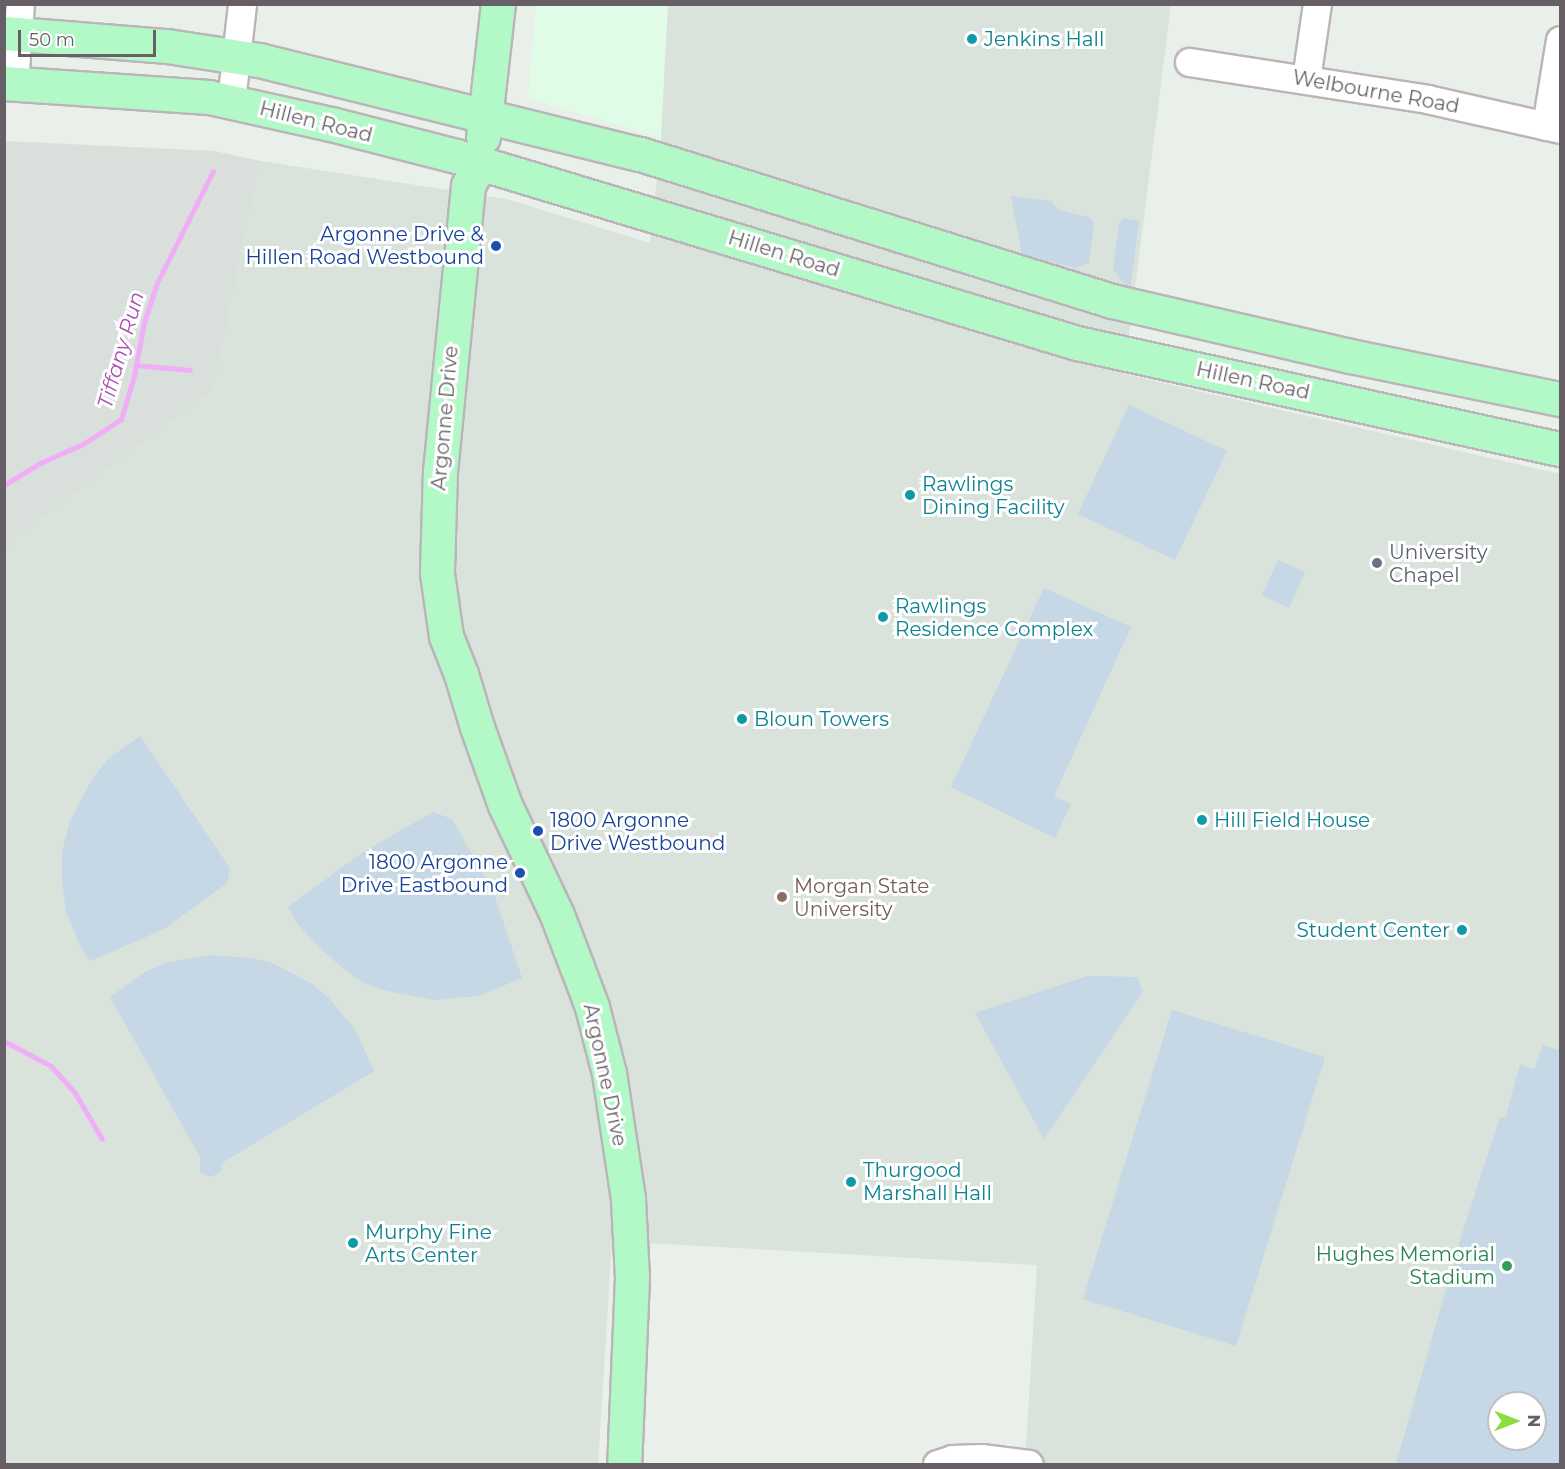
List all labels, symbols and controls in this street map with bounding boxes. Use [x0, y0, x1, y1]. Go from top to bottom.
scale bar [21, 18, 159, 56]
place label: Jenkins Hall [984, 27, 1104, 51]
text: 50 m [29, 29, 75, 51]
marker: Jenkins Hall [965, 32, 979, 46]
street label: Welbourne Road [1291, 65, 1461, 119]
street label: Hillen Road [257, 96, 375, 148]
place label: Argonne Drive & Hillen Road Westbound [246, 222, 484, 269]
street label: Hillen Road [725, 226, 843, 282]
marker: Argonne Drive & Hillen Road Westbound [489, 239, 503, 253]
water label: Tiffany Run [92, 289, 150, 411]
street label: Argonne Drive [427, 345, 463, 491]
street label: Hillen Road [1194, 357, 1312, 405]
place label: Rawlings Dining Facility [922, 472, 1065, 519]
marker: Rawlings Dining Facility [903, 488, 917, 502]
place label: University Chapel [1389, 540, 1488, 587]
marker: University Chapel [1370, 556, 1384, 570]
place label: Rawlings Residence Complex [895, 594, 1093, 641]
marker: Rawlings Residence Complex [876, 610, 890, 624]
place label: Bloun Towers [754, 707, 889, 731]
marker: Bloun Towers [735, 712, 749, 726]
place label: 1800 Argonne Drive Westbound [550, 808, 725, 855]
place label: Hill Field House [1214, 808, 1370, 832]
marker: Hill Field House [1195, 813, 1209, 827]
marker: 1800 Argonne Drive Westbound [531, 824, 545, 838]
place label: 1800 Argonne Drive Eastbound [341, 850, 508, 897]
marker: 1800 Argonne Drive Eastbound [513, 866, 527, 880]
place label: Morgan State University [794, 874, 929, 921]
marker: Morgan State University [775, 890, 789, 904]
place label: Student Center [1296, 918, 1450, 942]
marker: Student Center [1455, 923, 1469, 937]
street label: Argonne Drive [578, 1002, 632, 1148]
place label: Thurgood Marshall Hall [863, 1158, 992, 1205]
marker: Thurgood Marshall Hall [844, 1175, 858, 1189]
place label: Murphy Fine Arts Center [365, 1220, 492, 1267]
marker: Murphy Fine Arts Center [346, 1236, 360, 1250]
place label: Hughes Memorial Stadium [1316, 1242, 1495, 1289]
marker: Hughes Memorial Stadium [1500, 1259, 1514, 1273]
north arrow [1487, 1391, 1547, 1451]
text: N [1524, 1415, 1543, 1427]

